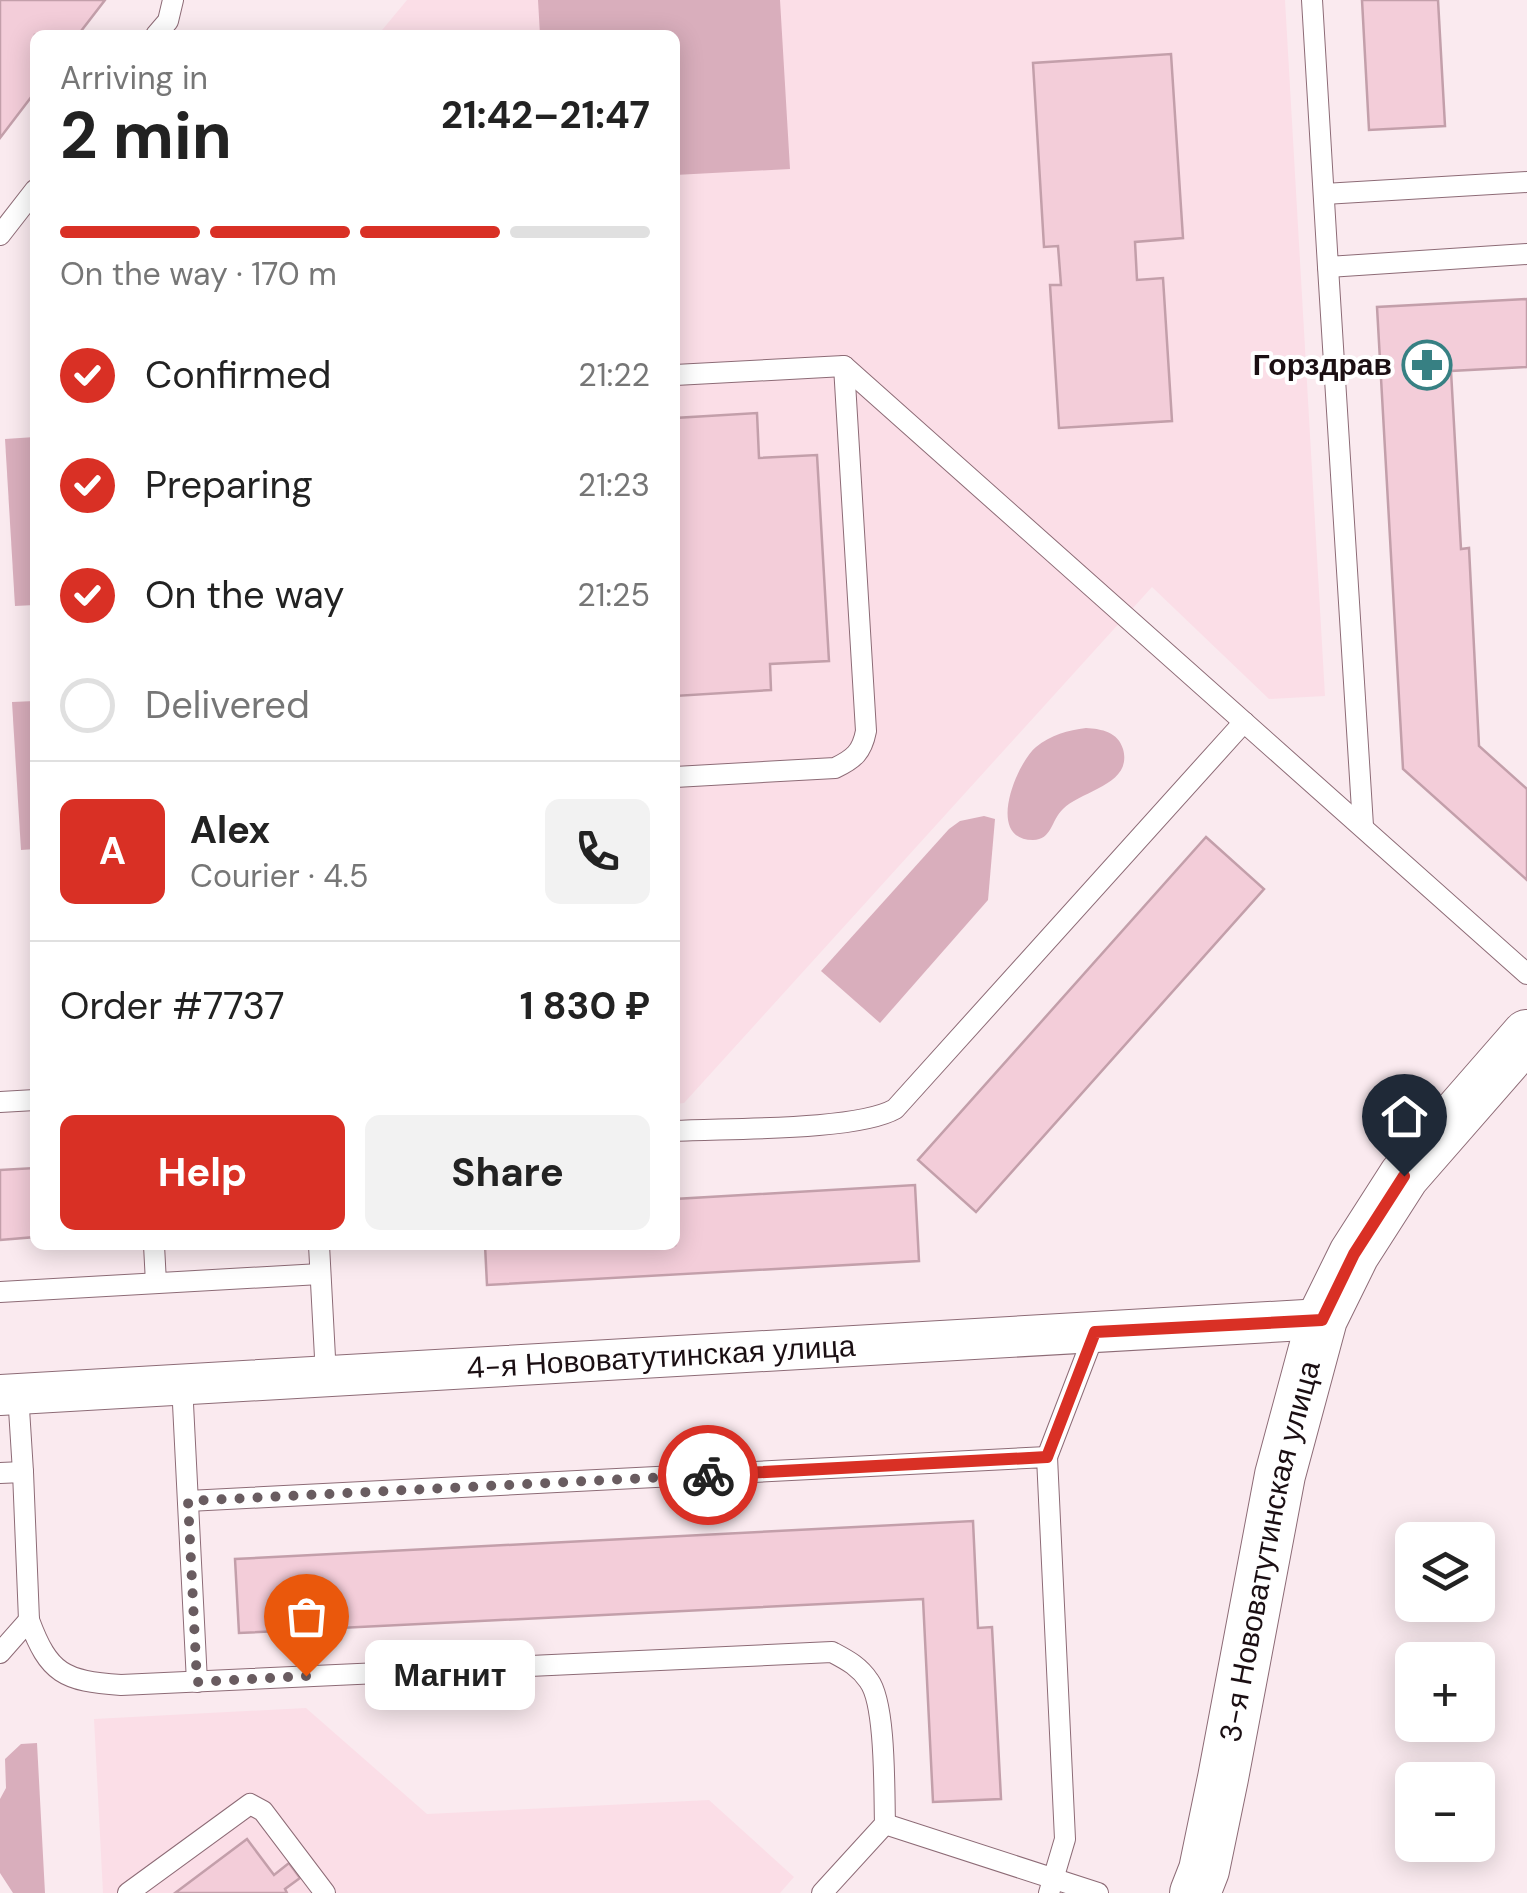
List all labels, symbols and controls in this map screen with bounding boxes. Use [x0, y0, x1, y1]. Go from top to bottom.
text: Arriving in [60, 57, 208, 99]
text: 21:42–21:47 [441, 90, 650, 140]
text: 2 min [60, 94, 232, 178]
text: On the way · 170 m [60, 253, 337, 295]
pharmacy icon: Горздрав [1401, 339, 1453, 391]
place label: Горздрав [1253, 345, 1392, 384]
icon: check [60, 348, 115, 403]
text: Confirmed [145, 350, 331, 400]
text: 21:22 [578, 354, 650, 396]
icon: check [60, 458, 115, 513]
text: Preparing [145, 460, 313, 510]
text: 21:23 [578, 464, 650, 506]
icon: check [60, 568, 115, 623]
text: On the way [145, 570, 344, 620]
text: 21:25 [577, 574, 650, 616]
text: Delivered [145, 680, 310, 730]
button: phone [545, 799, 650, 904]
text: Alex [190, 805, 270, 855]
text: A [99, 826, 126, 876]
text: Courier · 4.5 [190, 855, 368, 897]
text: Order #7737 [60, 981, 285, 1031]
text: 1 830 ₽ [520, 981, 650, 1031]
pin [1362, 1074, 1447, 1177]
icon: home [1377, 1089, 1432, 1144]
button: Help [60, 1115, 345, 1230]
button: Share [365, 1115, 650, 1230]
street label: 4-я Нововатутинская улица [465, 1326, 857, 1387]
street label: 3-я Нововатутинская улица [1210, 1356, 1329, 1745]
courier [658, 1425, 758, 1525]
icon: bike [681, 1448, 736, 1503]
map controls [1395, 1522, 1495, 1862]
button: layers [1395, 1522, 1495, 1622]
pin [264, 1574, 349, 1677]
icon: bag [279, 1589, 334, 1644]
callout: Магнит [366, 1641, 536, 1711]
button: + [1395, 1642, 1495, 1742]
text: Магнит [394, 1654, 506, 1696]
button: − [1395, 1762, 1495, 1862]

